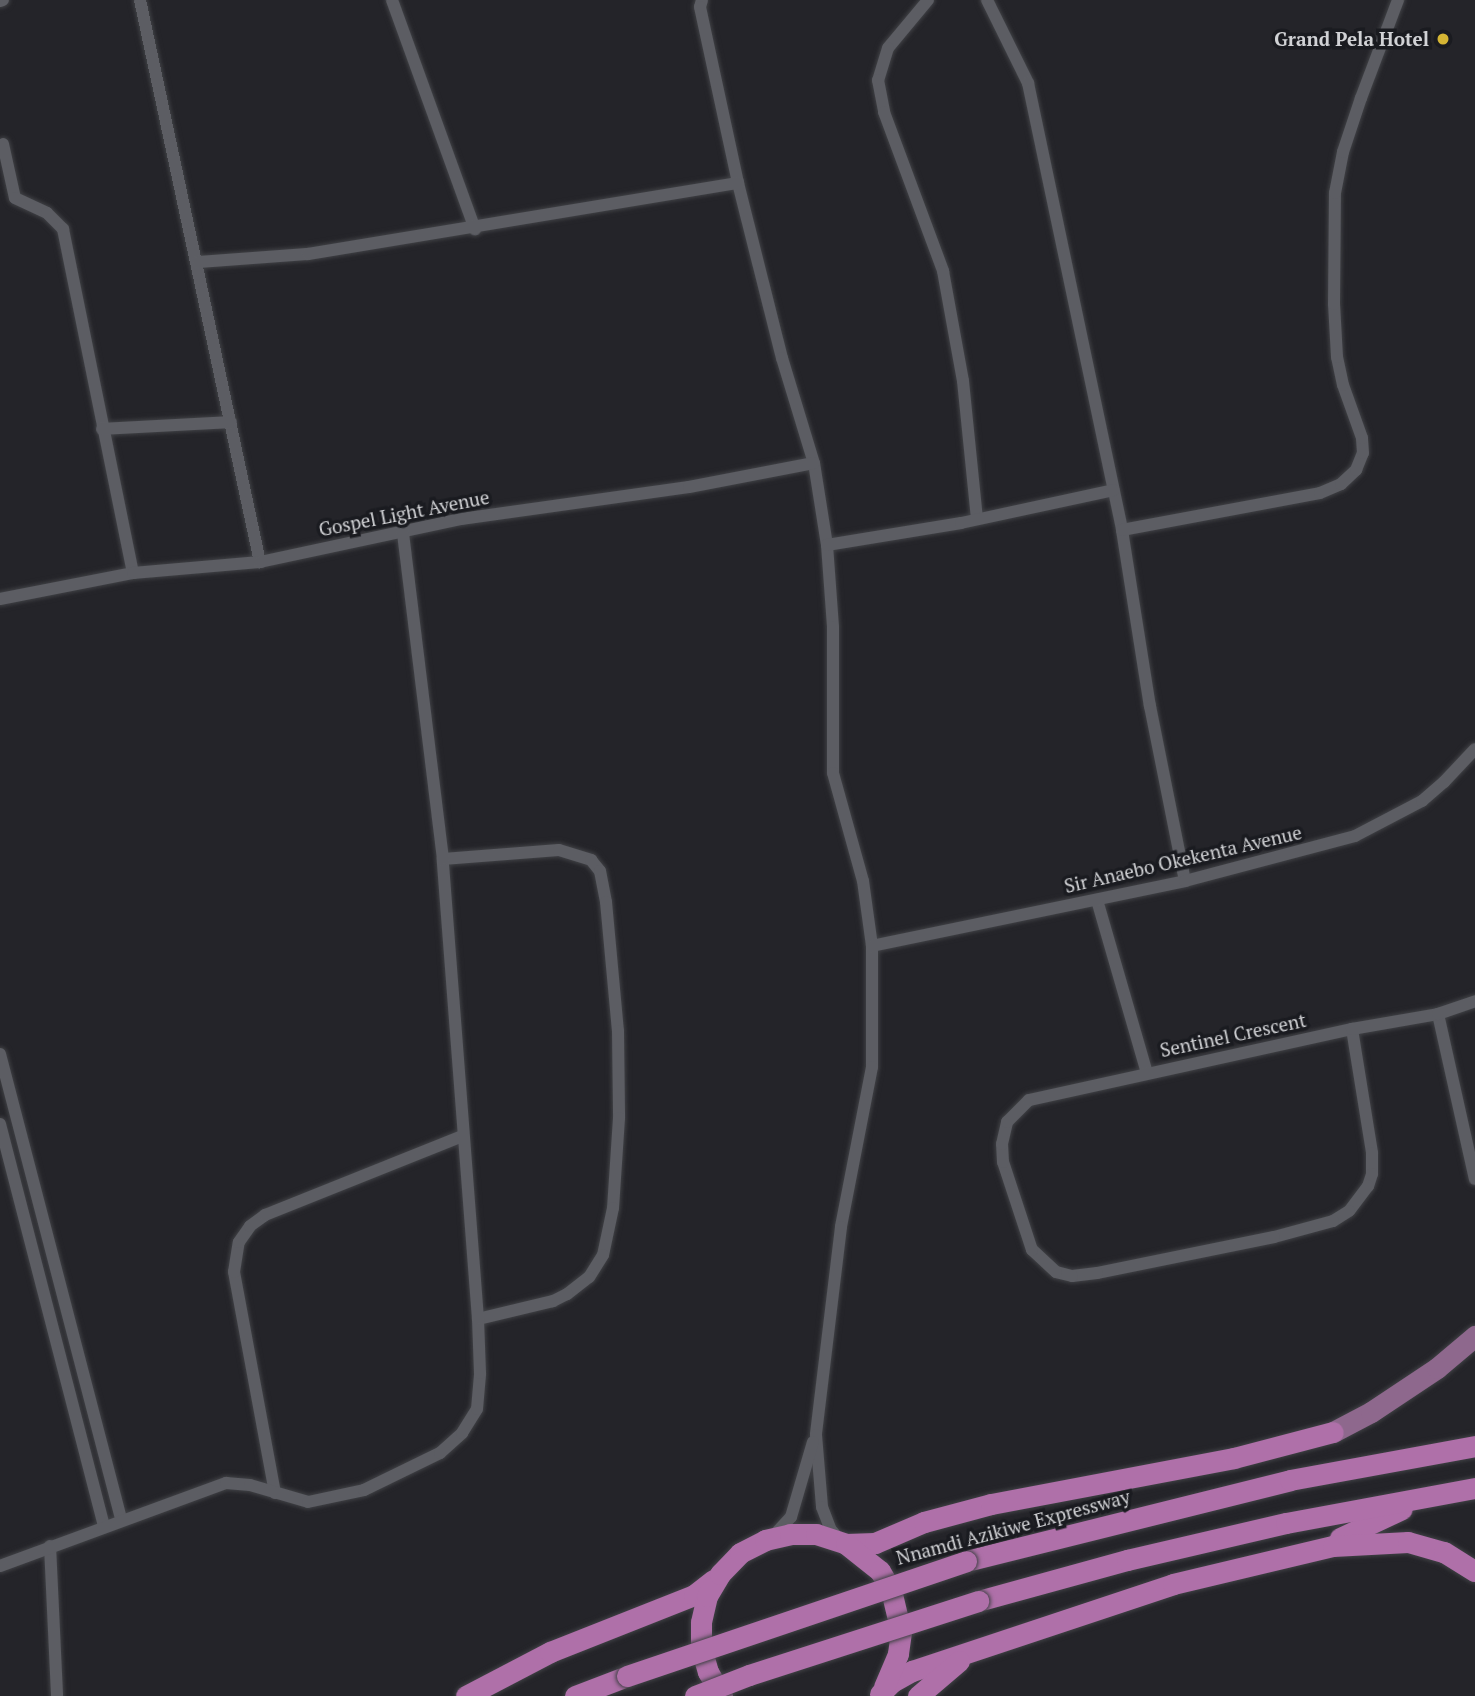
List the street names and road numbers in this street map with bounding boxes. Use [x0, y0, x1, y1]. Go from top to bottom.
street label: Gospel Light Avenue [317, 485, 491, 541]
street label: Sir Anaebo Okekenta Avenue [1062, 820, 1304, 898]
street label: Sentinel Crescent [1158, 1008, 1308, 1062]
street label: Nnamdi Azikiwe Expressway [893, 1485, 1133, 1569]

